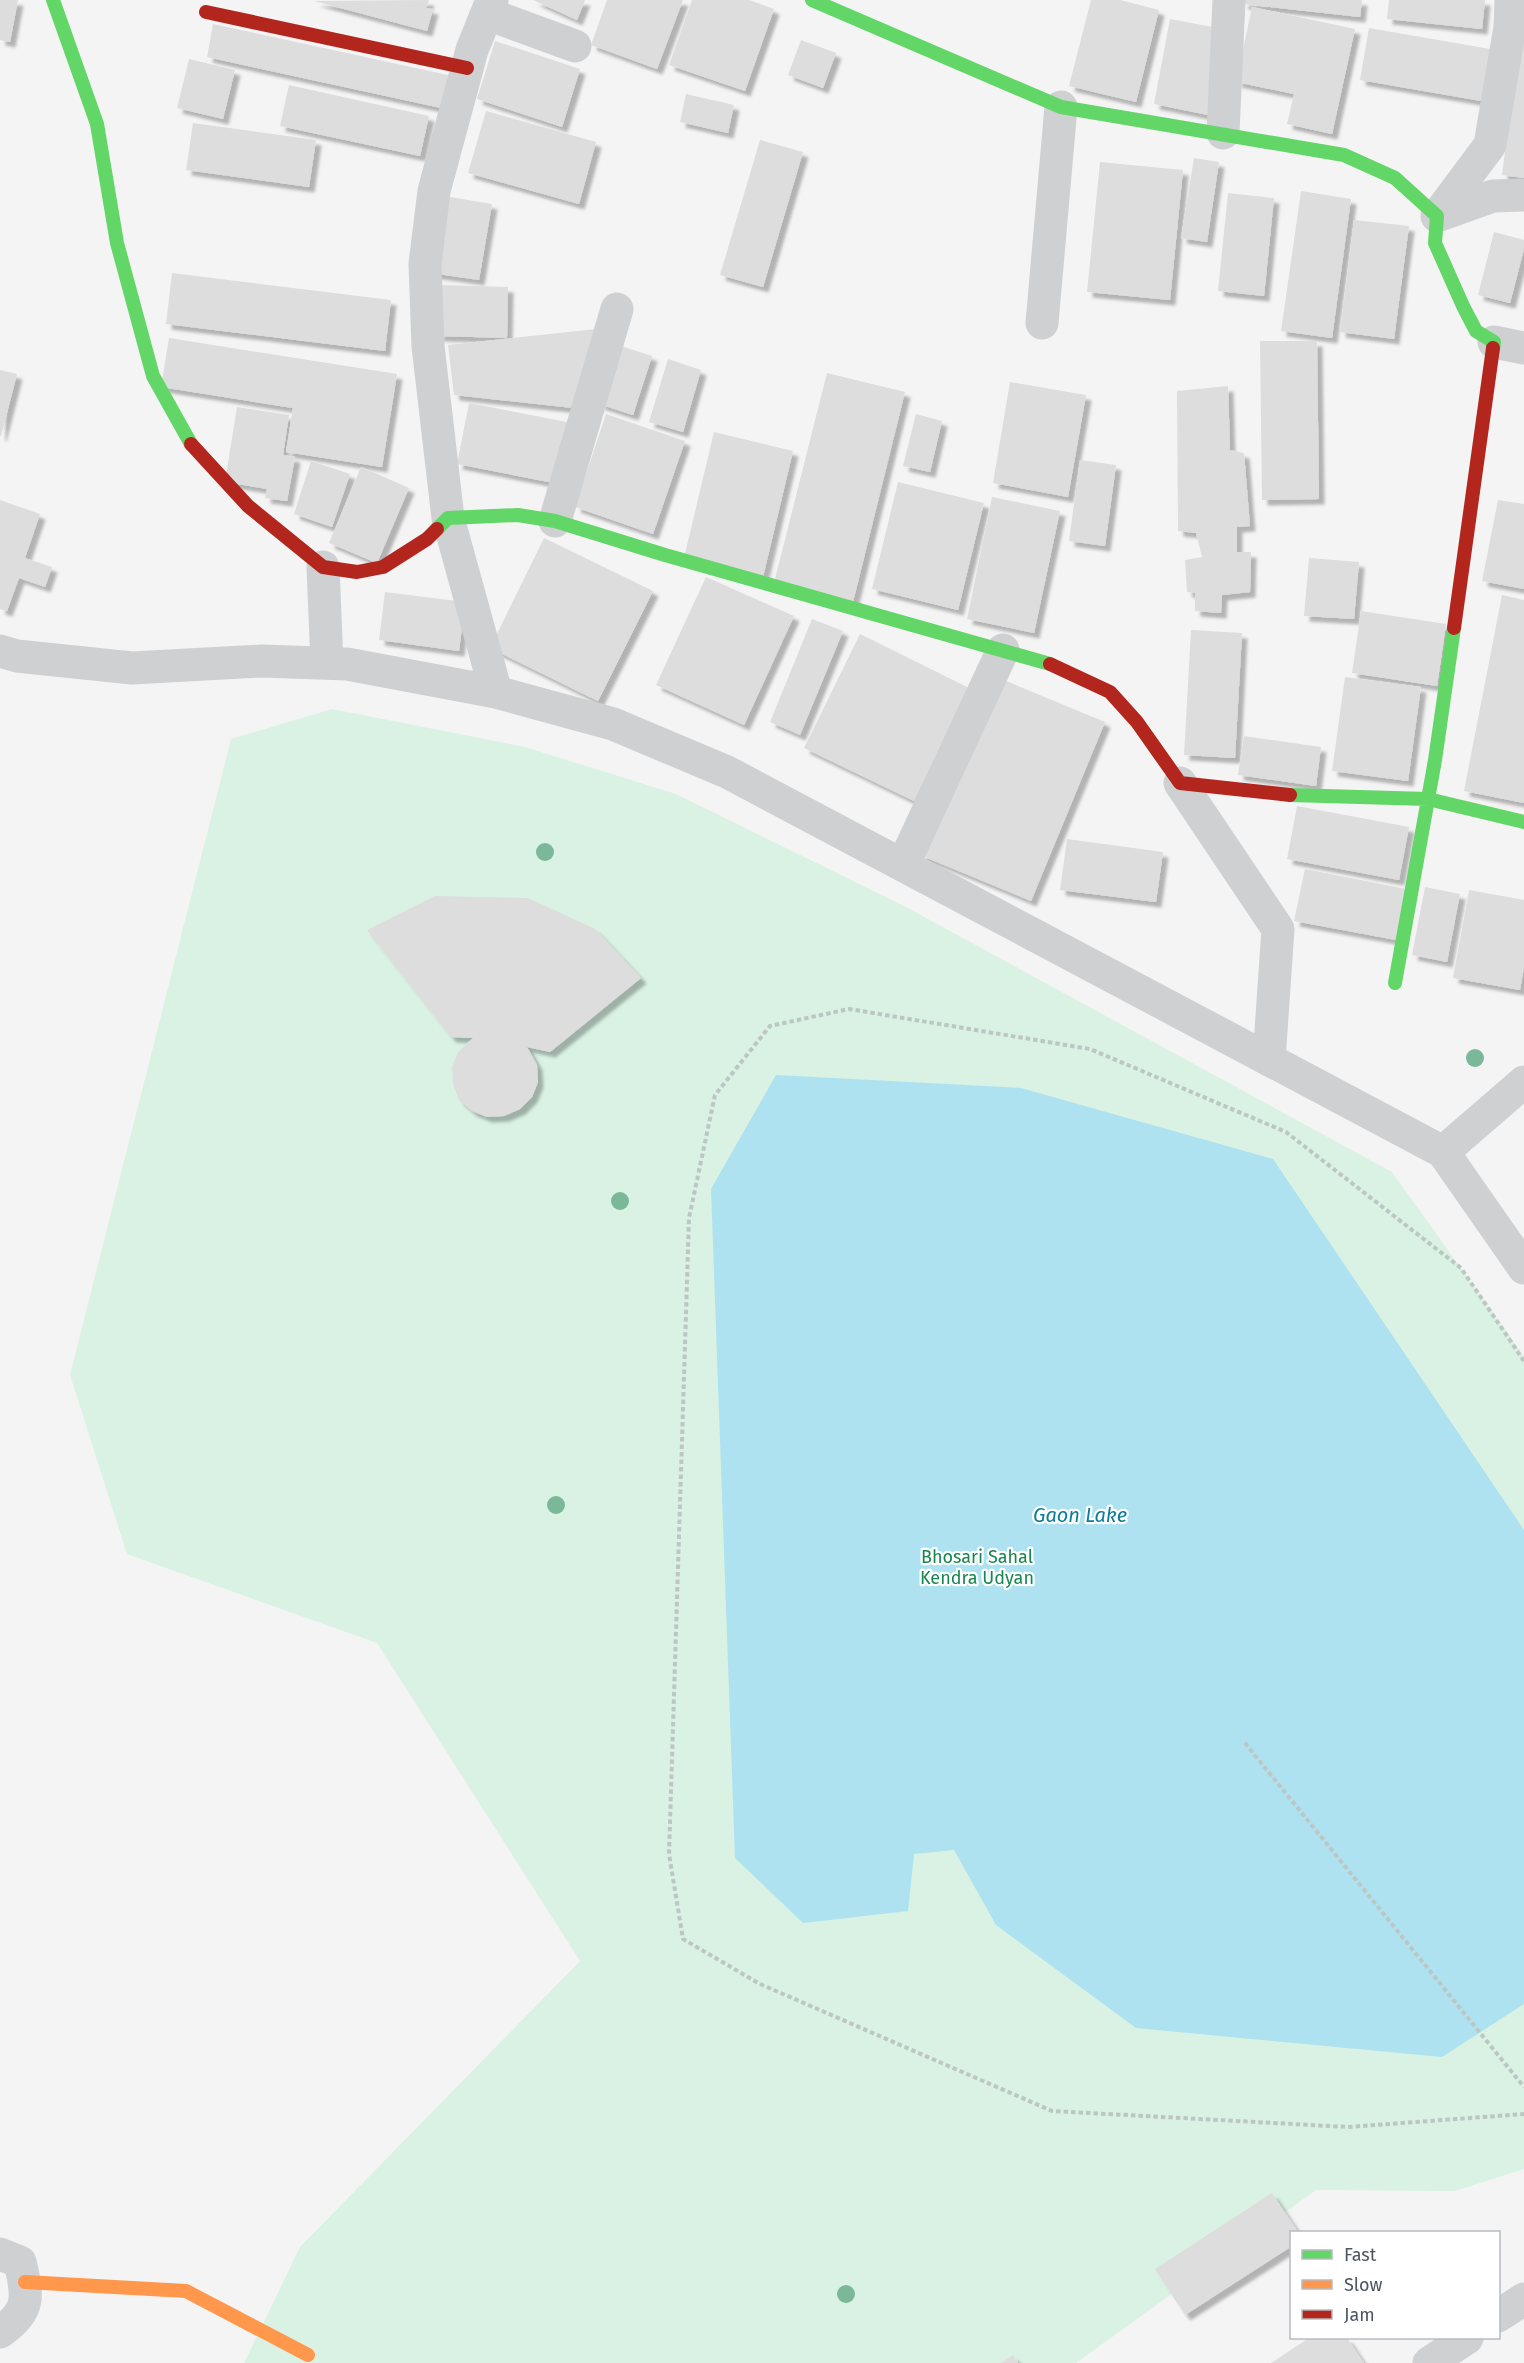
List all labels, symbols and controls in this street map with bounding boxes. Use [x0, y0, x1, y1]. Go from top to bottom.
water label: Gaon Lake [1033, 1503, 1127, 1527]
park label: Bhosari Sahal Kendra Udyan [920, 1546, 1034, 1589]
legend [1290, 2231, 1500, 2339]
text: Fast [1344, 2244, 1377, 2266]
text: Slow [1344, 2274, 1383, 2296]
text: Jam [1344, 2304, 1375, 2326]

